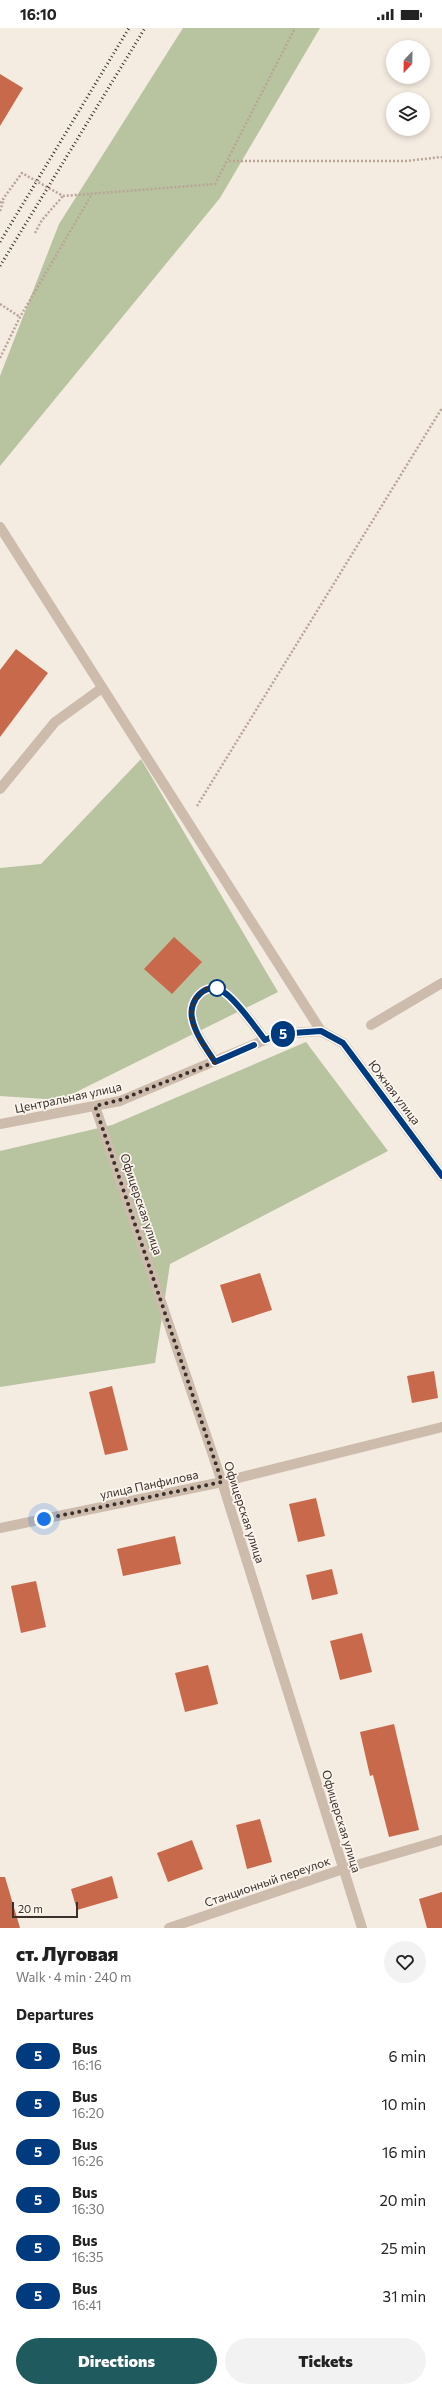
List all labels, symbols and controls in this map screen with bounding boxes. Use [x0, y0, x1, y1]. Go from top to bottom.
text: 16:10 [20, 5, 57, 23]
north arrow [386, 40, 430, 84]
map controls [386, 40, 430, 136]
button: layers [386, 92, 430, 136]
unlabelled marker [208, 979, 226, 997]
line badge: 5 [270, 1021, 296, 1047]
text: 5 [279, 1025, 287, 1042]
street label: Южная улица [366, 1057, 424, 1127]
street label: Центральная улица [13, 1079, 123, 1115]
street label: Офицерская улица [118, 1151, 166, 1257]
street label: Офицерская улица [222, 1459, 268, 1565]
street label: улица Панфилова [99, 1467, 199, 1501]
your location [34, 1509, 54, 1529]
street label: Офицерская улица [320, 1768, 364, 1874]
street label: Станционный переулок [202, 1853, 332, 1909]
scale bar [12, 1900, 78, 1919]
text: 20 m [18, 1902, 43, 1915]
button: heart [384, 1941, 426, 1983]
text: ст. Луговая [16, 1942, 118, 1965]
text: Walk · 4 min · 240 m [16, 1969, 131, 1985]
text: Departures [16, 2005, 94, 2023]
text: Bus [72, 2039, 97, 2057]
text: 5 [34, 2047, 42, 2064]
text: 6 min [388, 2047, 426, 2065]
text: 16:16 [72, 2057, 102, 2073]
text: Bus [72, 2087, 97, 2105]
text: 5 [34, 2095, 42, 2112]
text: 10 min [381, 2095, 426, 2113]
text: 16:20 [72, 2105, 104, 2121]
text: Bus [72, 2135, 97, 2153]
text: 5 [34, 2143, 42, 2160]
text: 16 min [382, 2143, 426, 2161]
text: 16:26 [72, 2153, 104, 2169]
text: Bus [72, 2183, 97, 2201]
text: 5 [34, 2191, 42, 2208]
text: 20 min [380, 2191, 426, 2209]
text: 16:30 [72, 2201, 104, 2217]
text: Bus [72, 2231, 97, 2249]
text: 5 [34, 2239, 42, 2256]
text: 25 min [381, 2239, 426, 2257]
text: 16:35 [72, 2249, 103, 2265]
text: Bus [72, 2279, 97, 2297]
text: 5 [34, 2287, 42, 2304]
text: 31 min [383, 2287, 426, 2305]
text: 16:41 [72, 2297, 101, 2313]
button: Directions [16, 2338, 217, 2384]
button: Tickets [225, 2338, 426, 2384]

